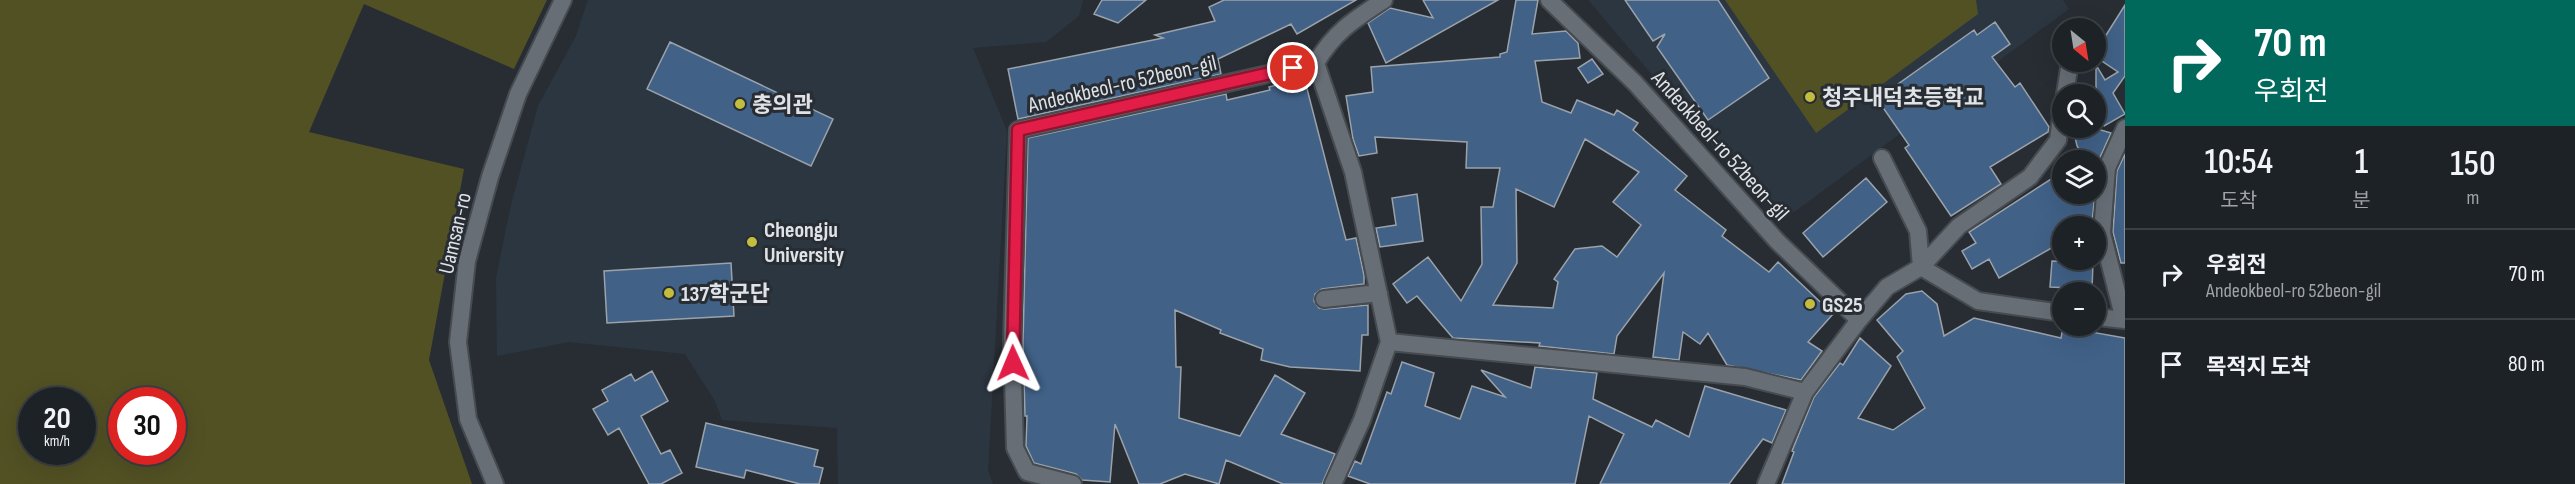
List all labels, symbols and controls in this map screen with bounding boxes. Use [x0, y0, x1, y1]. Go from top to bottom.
north arrow [2052, 18, 2106, 72]
map controls [2052, 18, 2106, 336]
text: 70 m [2254, 18, 2327, 69]
icon: right [2155, 24, 2233, 102]
pin [1267, 42, 1318, 93]
street label: Andeokbeol-ro 52beon-gil [1024, 50, 1219, 120]
icon: arrive [1276, 51, 1309, 84]
street label: Andeokbeol-ro 52beon-gil [1645, 65, 1794, 227]
text: 우회전 [2254, 76, 2329, 108]
button: search [2052, 84, 2106, 138]
place label: 청주내덕초등학교 [1822, 85, 1984, 112]
marker: 청주내덕초등학교 [1803, 90, 1817, 104]
place label: 충의관 [752, 92, 813, 119]
marker: 충의관 [733, 97, 747, 111]
text: 10:54 [2204, 141, 2273, 184]
text: 1 [2355, 141, 2368, 184]
text: 150 [2450, 143, 2496, 186]
button: layers [2052, 150, 2106, 204]
text: m [2466, 186, 2479, 210]
text: 도착 [2220, 189, 2257, 213]
text: 분 [2352, 189, 2371, 213]
street label: Uamsan-ro [433, 190, 478, 277]
button: + [2052, 216, 2106, 270]
place label: Cheongju University [764, 217, 844, 269]
marker: Cheongju University [745, 235, 759, 249]
text: 우회전 [2206, 252, 2267, 279]
icon: right [2155, 258, 2188, 291]
text: 70 m [2509, 261, 2545, 288]
text: Andeokbeol-ro 52beon-gil [2206, 279, 2381, 303]
place label: 137학군단 [681, 281, 770, 308]
button: − [2052, 282, 2106, 336]
marker: 137학군단 [662, 286, 676, 300]
place label: GS25 [1822, 292, 1863, 319]
marker: GS25 [1803, 297, 1817, 311]
position arrow [981, 331, 1045, 395]
icon: arrive [2155, 348, 2188, 381]
text: 80 m [2508, 351, 2545, 378]
text: 목적지 도착 [2206, 354, 2311, 381]
speed limit sign: 30 [108, 387, 186, 465]
text: 20 [43, 401, 71, 437]
text: km/h [44, 432, 70, 451]

